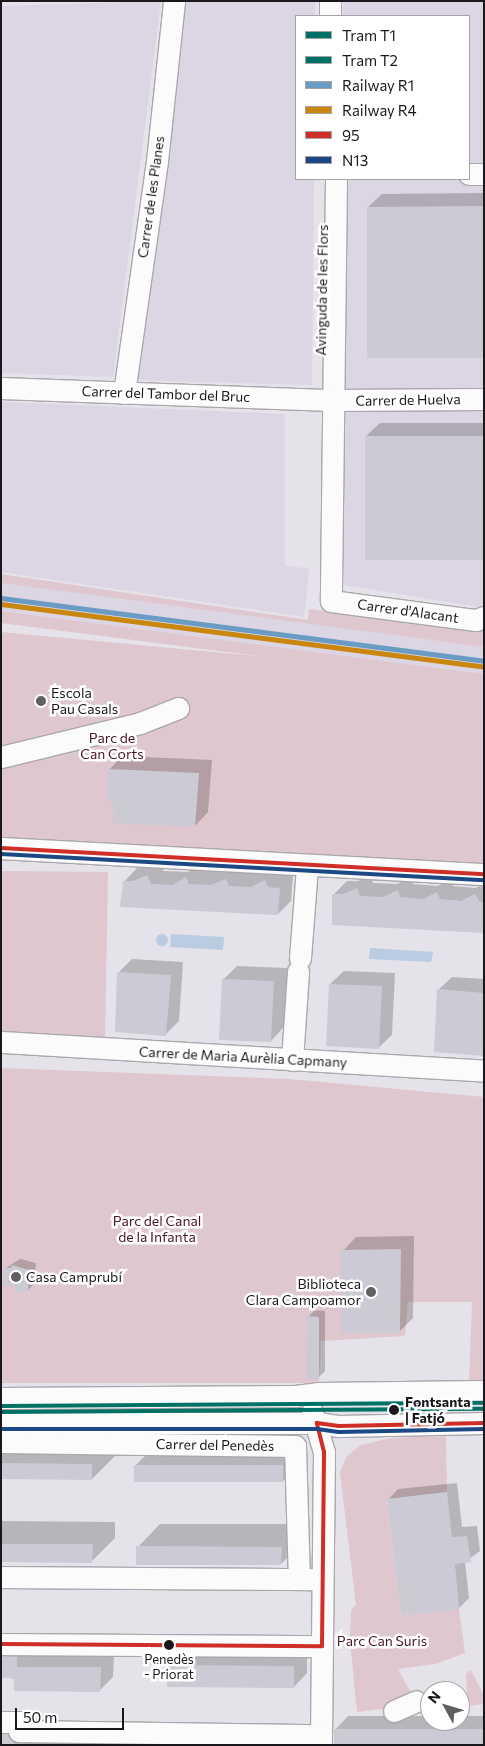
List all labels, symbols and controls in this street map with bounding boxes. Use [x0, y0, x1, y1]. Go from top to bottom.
legend [295, 15, 470, 180]
text: Tram T1 [342, 26, 396, 44]
text: Tram T2 [342, 51, 398, 69]
text: Railway R1 [342, 76, 414, 94]
text: Railway R4 [342, 101, 417, 119]
text: 95 [342, 126, 360, 144]
street label: Carrer de les Planes [134, 135, 168, 259]
text: N13 [342, 151, 368, 169]
street label: Avinguda de les Flors [312, 224, 332, 356]
street label: Carrer del Tambor del Bruc [81, 383, 251, 405]
street label: Carrer de Huelva [355, 391, 461, 409]
street label: Carrer d'Alacant [356, 596, 460, 626]
place label: Escola Pau Casals [51, 685, 118, 718]
marker: Escola Pau Casals [35, 695, 47, 707]
park label: Parc de Can Corts [80, 730, 144, 762]
street label: Carrer de Maria Aurèlia Capmany [138, 1043, 348, 1071]
park label: Parc del Canal de la Infanta [113, 1213, 201, 1246]
place label: Casa Camprubí [26, 1269, 122, 1285]
marker: Casa Camprubí [10, 1271, 22, 1283]
place label: Biblioteca Clara Campoamor [246, 1276, 361, 1308]
marker: Biblioteca Clara Campoamor [365, 1286, 377, 1298]
place label: Fontsanta | Fatjó [405, 1394, 471, 1426]
marker: Fontsanta | Fatjó [387, 1403, 401, 1417]
street label: Carrer del Penedès [156, 1436, 274, 1454]
park label: Parc Can Suris [337, 1633, 427, 1649]
marker: Penedès - Priorat [164, 1640, 174, 1650]
place label: Penedès - Priorat [144, 1652, 194, 1683]
north arrow [420, 1681, 470, 1731]
text: N [424, 1687, 444, 1706]
scale bar [18, 1698, 126, 1730]
text: 50 m [23, 1708, 57, 1726]

